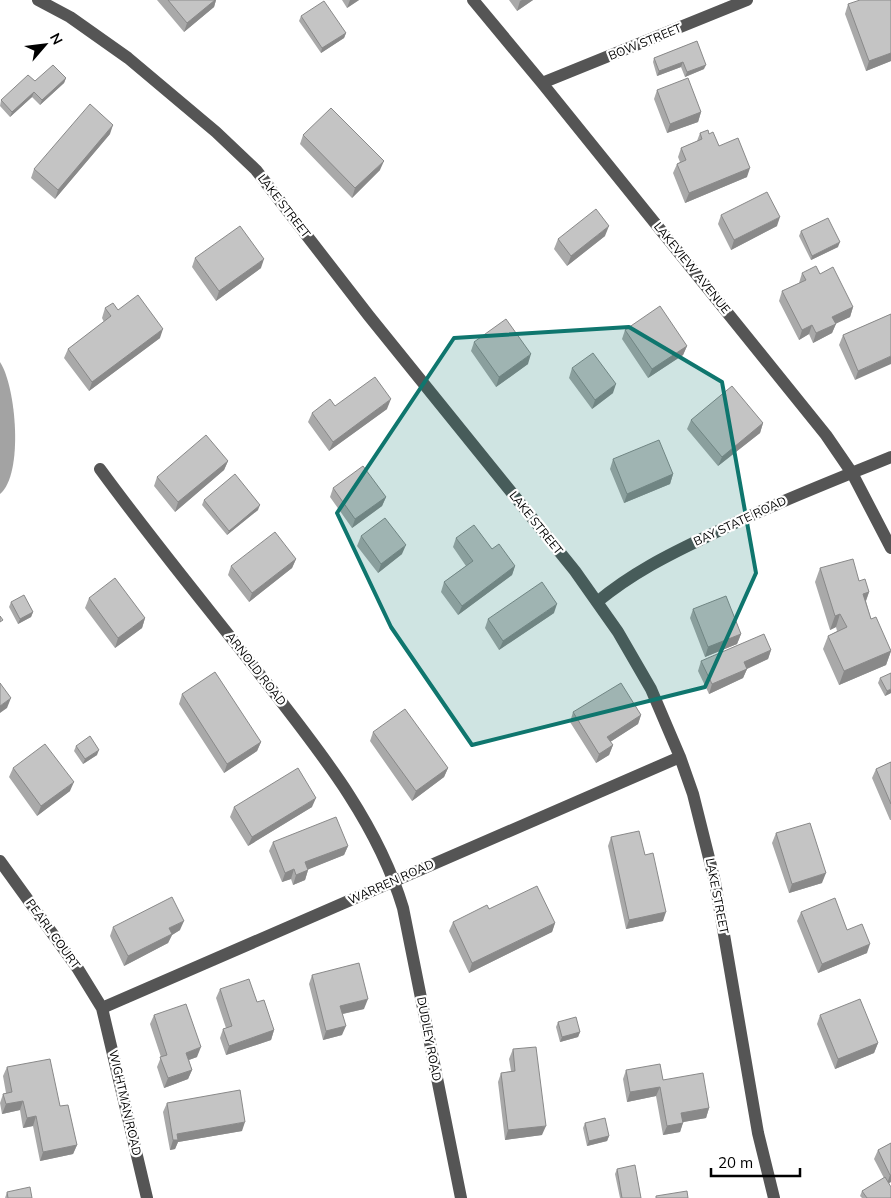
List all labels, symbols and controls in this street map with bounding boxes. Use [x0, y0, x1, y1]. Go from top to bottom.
north arrow [20, 20, 70, 70]
street label: BOW STREET [606, 20, 684, 63]
text: N [46, 30, 67, 48]
street label: LAKE STREET [255, 171, 314, 241]
street label: LAKEVIEW AVENUE [651, 219, 734, 316]
street label: LAKE STREET [506, 488, 567, 558]
street label: BAY STATE ROAD [691, 492, 789, 549]
street label: ARNOLD ROAD [223, 629, 290, 708]
street label: WARREN ROAD [346, 856, 436, 907]
street label: LAKE STREET [703, 857, 732, 936]
street label: PEARL COURT [23, 896, 84, 972]
street label: DUDLEY ROAD [414, 995, 445, 1082]
street label: WIGHTMAN ROAD [106, 1049, 145, 1157]
scale bar [711, 1146, 800, 1178]
text: 20 m [718, 1153, 753, 1172]

